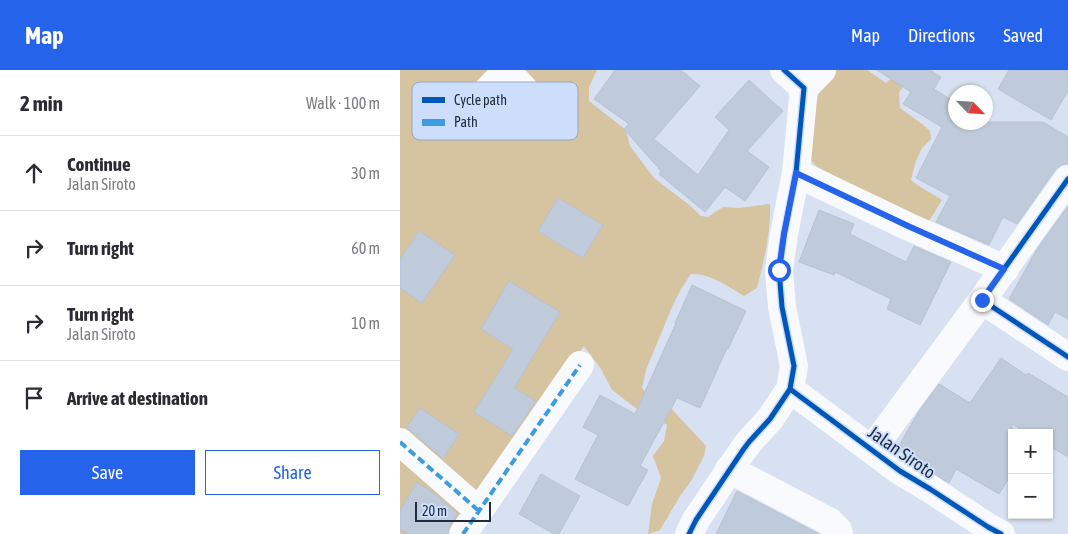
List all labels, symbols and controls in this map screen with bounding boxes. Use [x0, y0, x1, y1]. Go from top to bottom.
text: Map [25, 22, 64, 49]
text: Map [851, 25, 880, 46]
text: Directions [908, 25, 975, 46]
text: Saved [1003, 25, 1043, 46]
legend [412, 82, 578, 140]
north arrow [948, 85, 993, 130]
text: 2 min [20, 91, 63, 115]
text: Cycle path [454, 92, 507, 108]
text: Walk · 100 m [306, 94, 380, 112]
text: Path [454, 114, 478, 130]
text: Continue [67, 153, 131, 175]
icon: ahead [20, 159, 48, 187]
text: 30 m [351, 164, 380, 182]
text: Jalan Siroto [67, 175, 136, 193]
icon: right [20, 234, 48, 262]
text: Turn right [67, 237, 134, 259]
text: 60 m [351, 239, 380, 257]
route start [768, 259, 791, 282]
route end [971, 289, 994, 312]
text: Turn right [67, 303, 134, 325]
icon: right [20, 309, 48, 337]
text: 10 m [351, 314, 380, 332]
text: Jalan Siroto [67, 325, 136, 343]
icon: arrive [20, 384, 48, 412]
text: Arrive at destination [67, 387, 208, 409]
street label: Jalan Siroto [864, 421, 940, 483]
map controls [1008, 429, 1053, 519]
button: + [1008, 429, 1053, 474]
button: Save [20, 450, 195, 495]
button: Share [205, 450, 380, 495]
button: − [1008, 474, 1053, 519]
scale bar [415, 499, 491, 522]
text: 20 m [422, 503, 447, 519]

